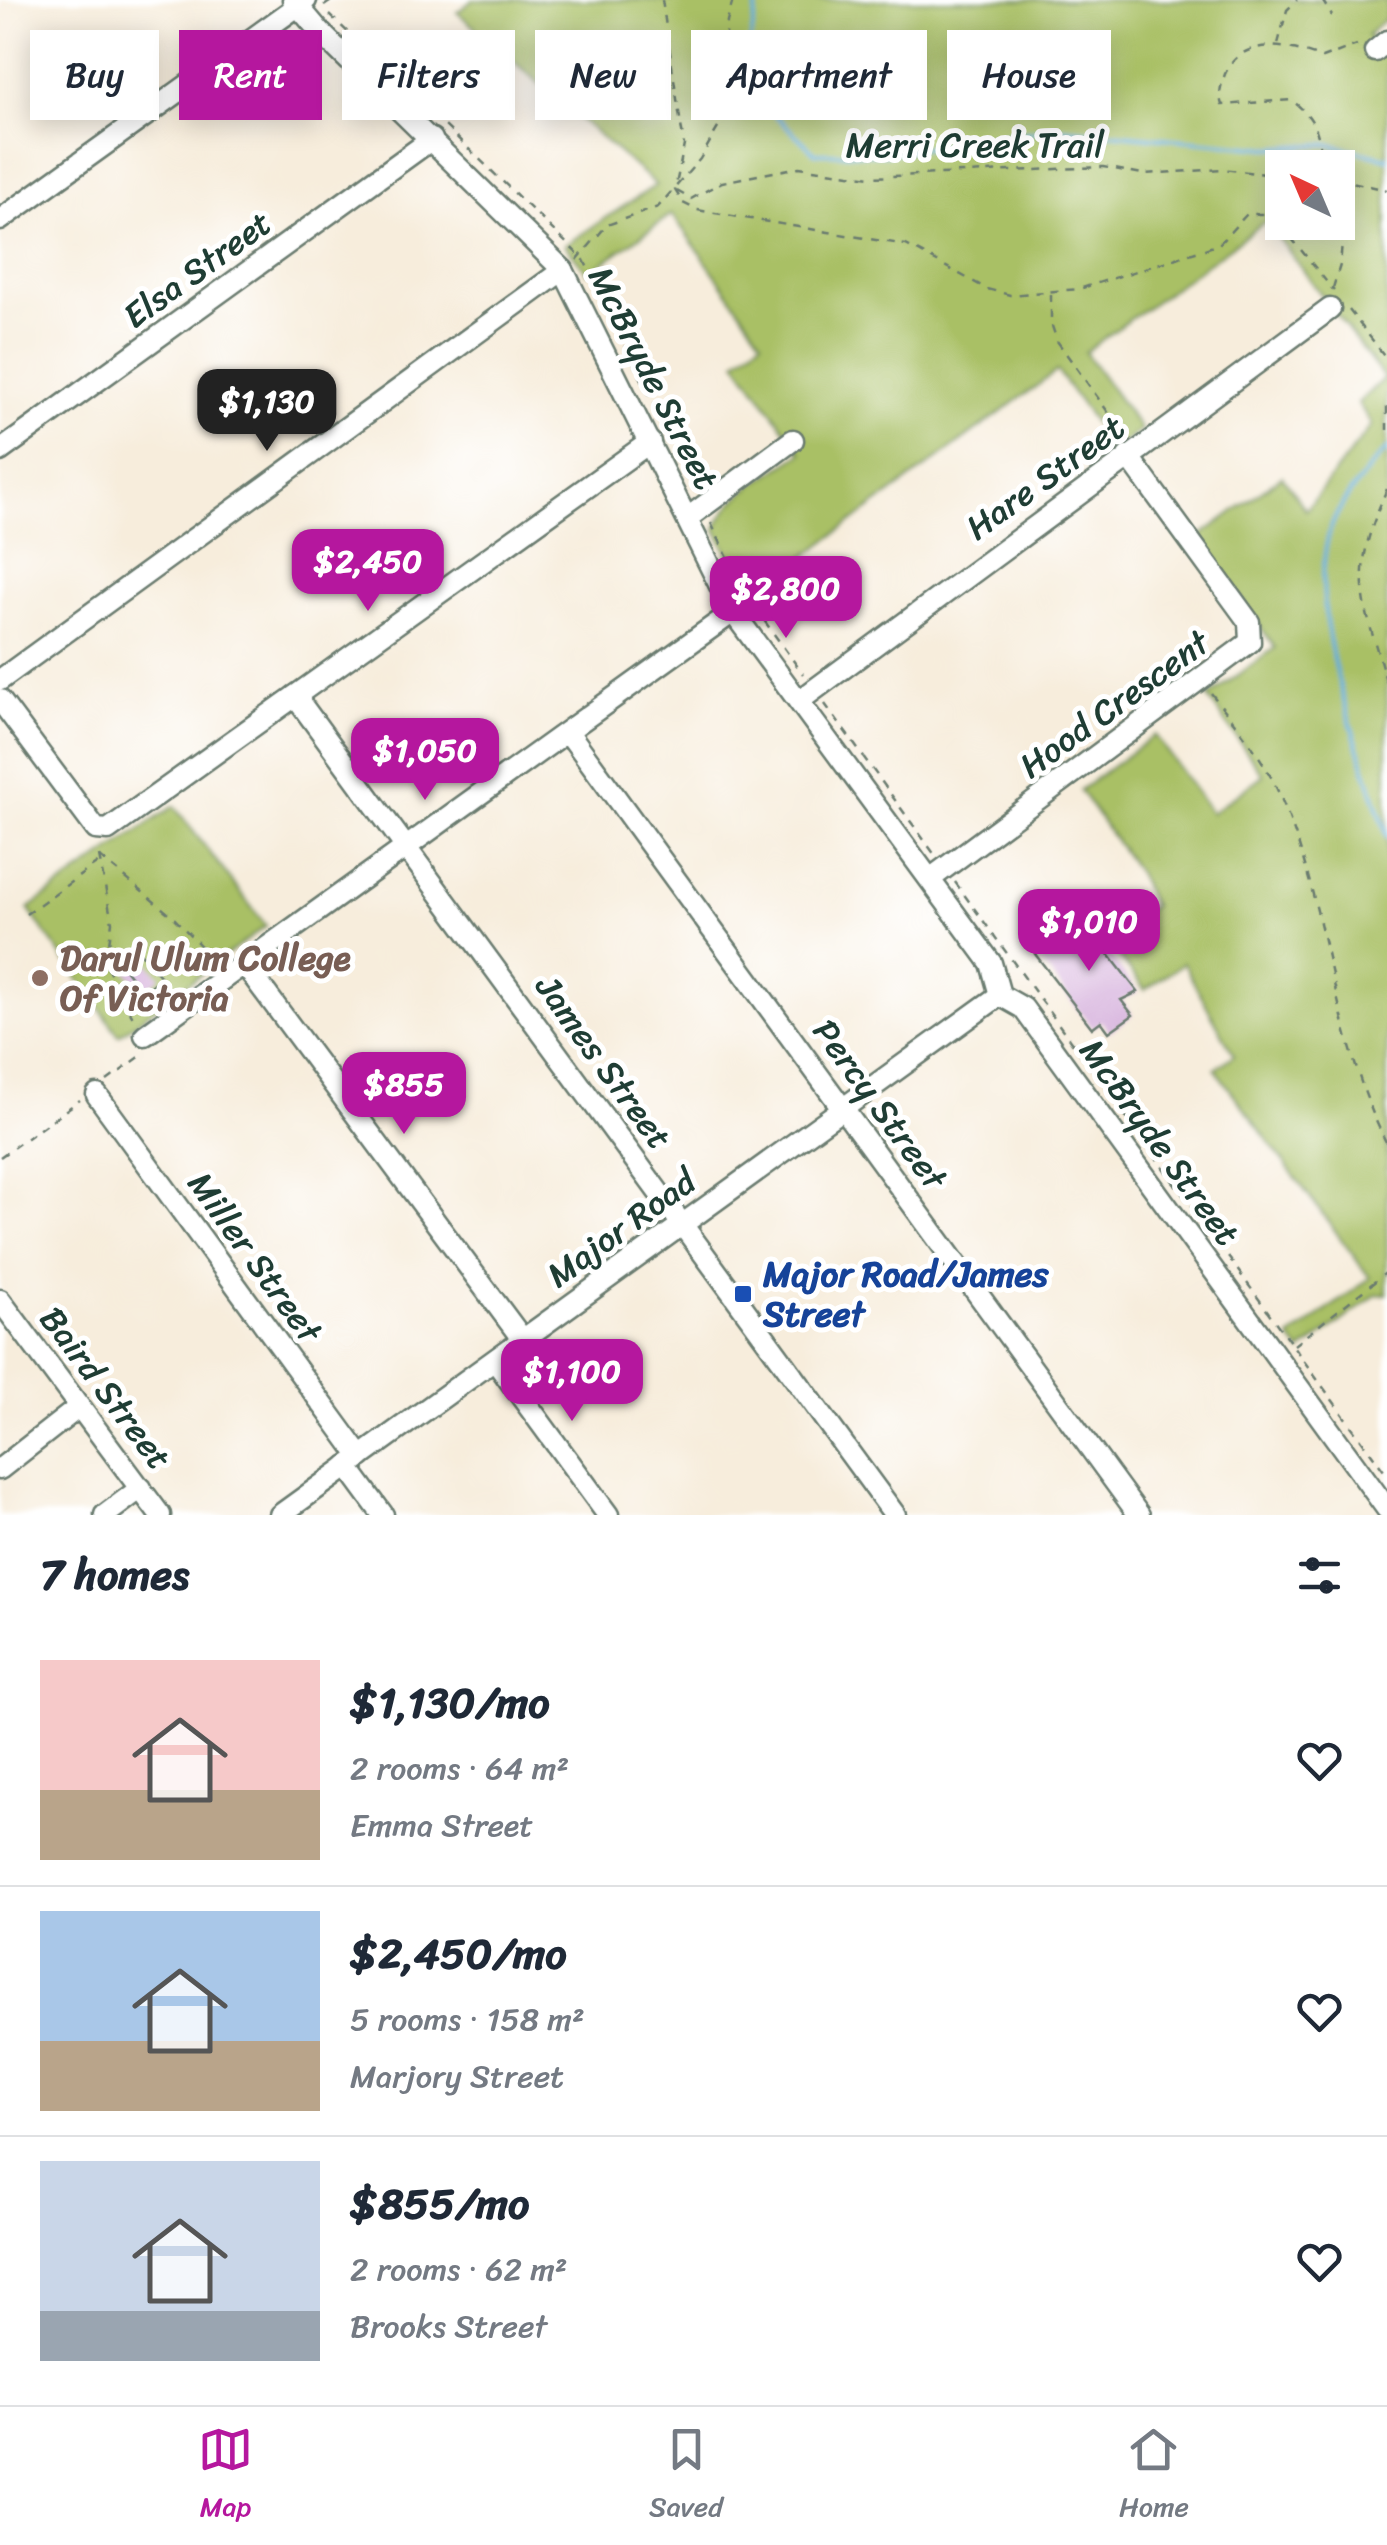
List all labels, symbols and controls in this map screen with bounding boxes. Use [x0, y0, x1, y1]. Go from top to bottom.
chip: Buy [30, 30, 159, 120]
chip: Rent [179, 30, 322, 120]
chip: Filters [342, 30, 515, 120]
chip: New [535, 30, 671, 120]
chip: Apartment [691, 30, 927, 120]
chip: House [947, 30, 1111, 120]
street label: Merri Creek Trail [846, 114, 1105, 176]
north arrow [1265, 150, 1355, 240]
map controls [1265, 150, 1355, 240]
street label: Elsa Street [109, 193, 285, 345]
street label: McBryde Street [571, 255, 737, 501]
pin: $1,130 [186, 369, 348, 454]
text: $1,130 [219, 373, 315, 430]
street label: Hare Street [952, 397, 1138, 557]
pin: $2,450 [287, 529, 449, 614]
text: $2,450 [314, 533, 422, 590]
pin: $2,800 [705, 556, 867, 641]
text: $2,800 [732, 560, 840, 617]
street label: Hood Crescent [1005, 612, 1224, 795]
pin: $1,050 [344, 718, 506, 803]
text: $1,050 [373, 722, 477, 779]
pin: $1,010 [1008, 889, 1170, 974]
text: $1,010 [1040, 893, 1138, 950]
place label: Darul Ulum College Of Victoria [60, 927, 351, 1029]
street label: James Street [518, 960, 689, 1163]
marker: Darul Ulum College Of Victoria [29, 967, 51, 989]
street label: Percy Street [796, 1005, 965, 1205]
street label: McBryde Street [1063, 1025, 1257, 1259]
pin: $855 [345, 1052, 463, 1137]
text: $855 [364, 1056, 444, 1113]
street label: Major Road [533, 1150, 711, 1304]
street label: Miller Street [171, 1158, 340, 1358]
place label: Major Road/James Street [762, 1243, 1050, 1345]
marker: Major Road/James Street [732, 1283, 754, 1305]
street label: Baird Street [23, 1292, 189, 1484]
pin: $1,100 [491, 1339, 653, 1424]
text: $1,100 [523, 1343, 621, 1400]
text: 7 homes [40, 1538, 189, 1612]
icon: filters [1292, 1548, 1347, 1603]
text: $1,130/mo [350, 1666, 550, 1740]
icon: home [120, 1700, 240, 1820]
icon: heart [1292, 1733, 1347, 1788]
text: 2 rooms · 64 m² [350, 1740, 569, 1797]
text: Emma Street [350, 1797, 533, 1854]
text: $2,450/mo [350, 1917, 567, 1991]
icon: home [120, 1951, 240, 2071]
icon: heart [1292, 1984, 1347, 2039]
text: 5 rooms · 158 m² [350, 1991, 584, 2048]
text: Marjory Street [350, 2048, 564, 2105]
text: $855/mo [350, 2167, 529, 2241]
icon: home [120, 2201, 240, 2321]
icon: heart [1292, 2234, 1347, 2289]
text: 2 rooms · 62 m² [350, 2241, 567, 2298]
text: Brooks Street [350, 2298, 547, 2355]
tab: Map [198, 2422, 253, 2531]
tab: Saved [649, 2422, 723, 2531]
tab: Home [1119, 2422, 1189, 2531]

